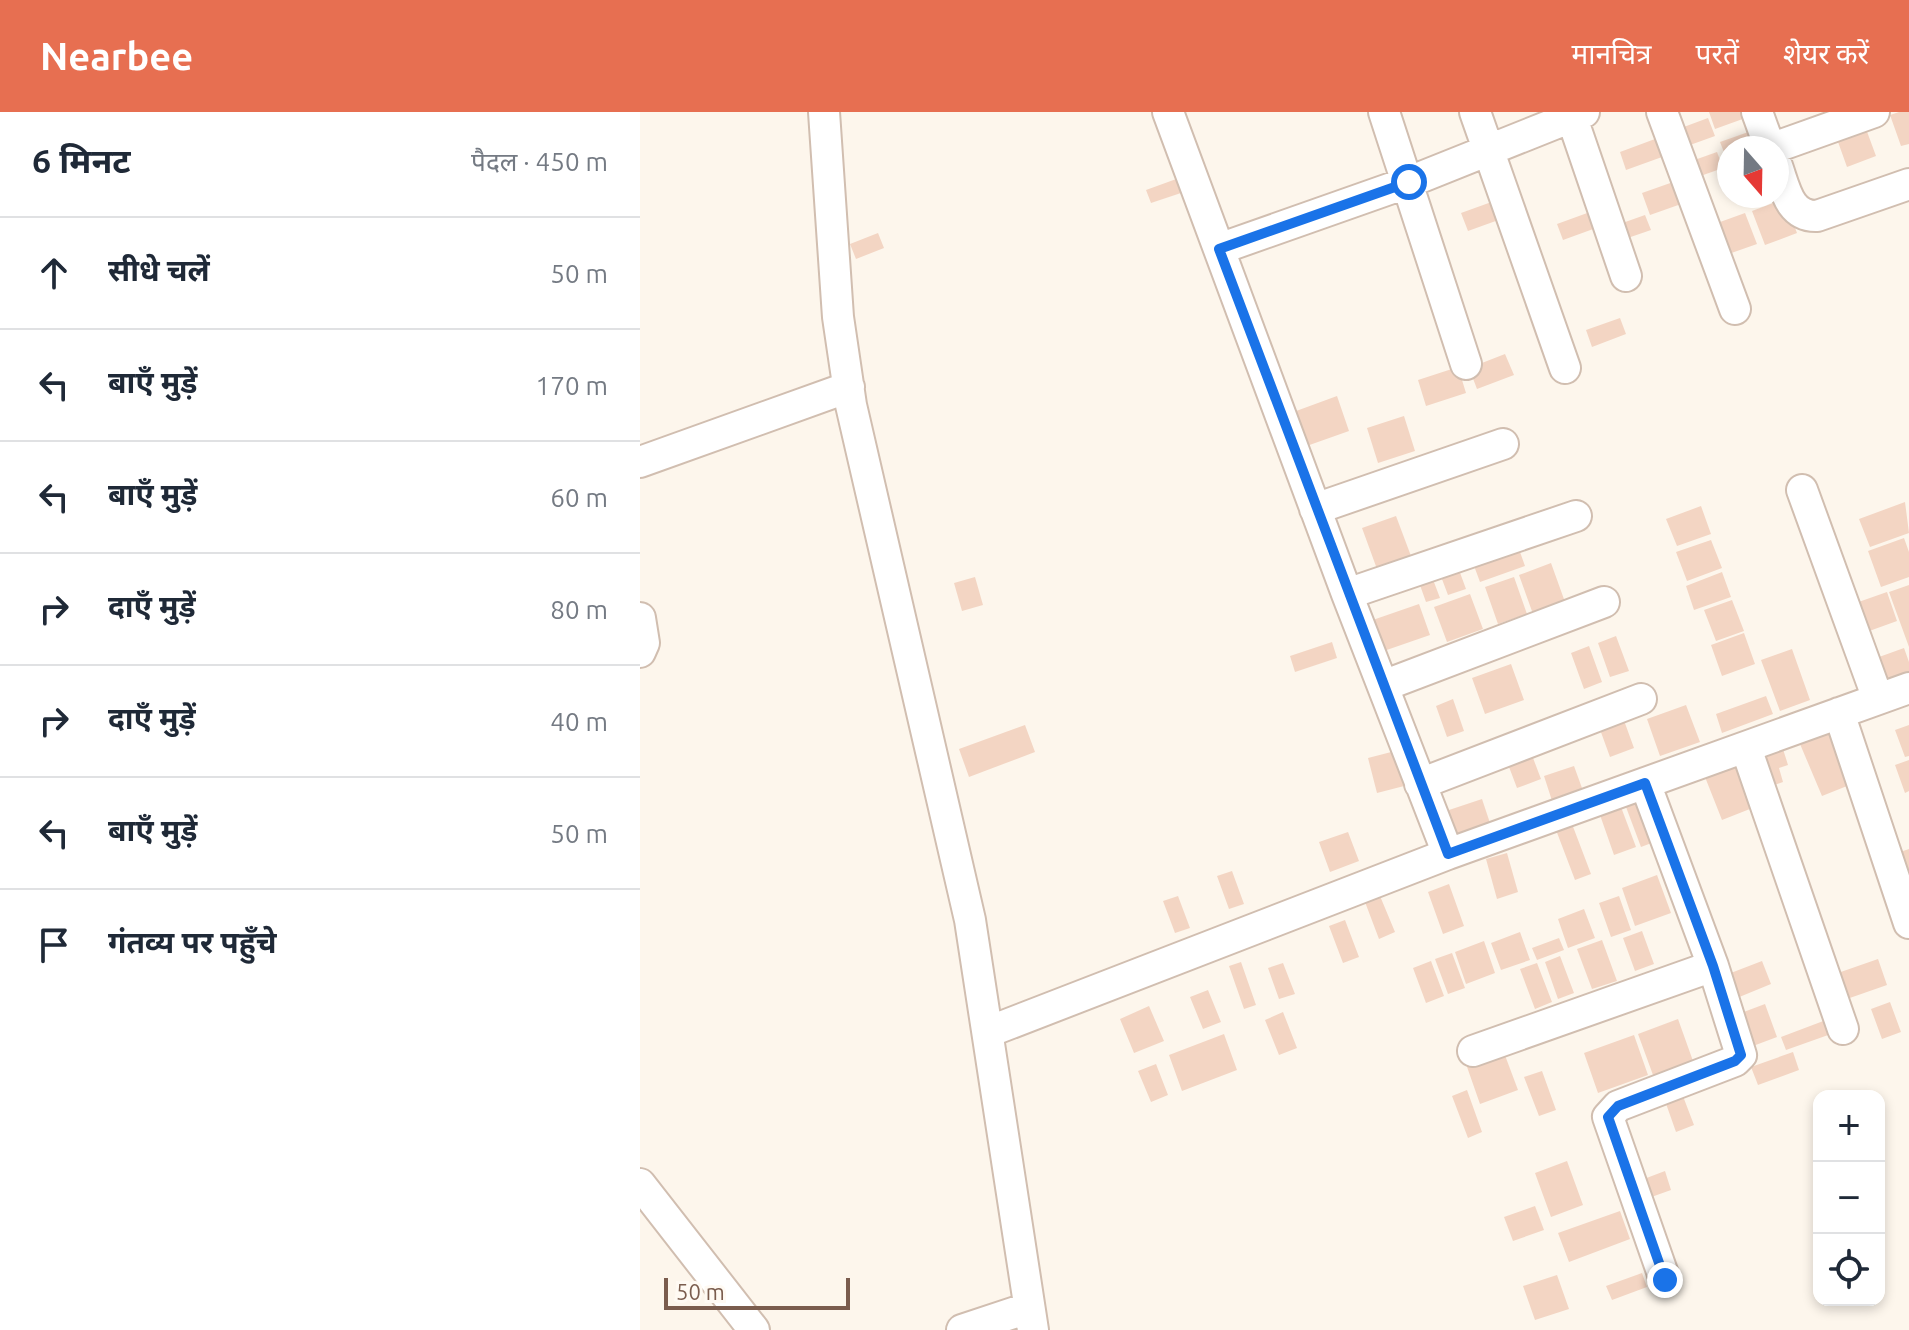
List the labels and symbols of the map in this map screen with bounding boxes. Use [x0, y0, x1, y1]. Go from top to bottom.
north arrow [1717, 136, 1789, 208]
route start [1391, 164, 1427, 200]
route end [1647, 1262, 1683, 1298]
scale bar [664, 1274, 850, 1310]

